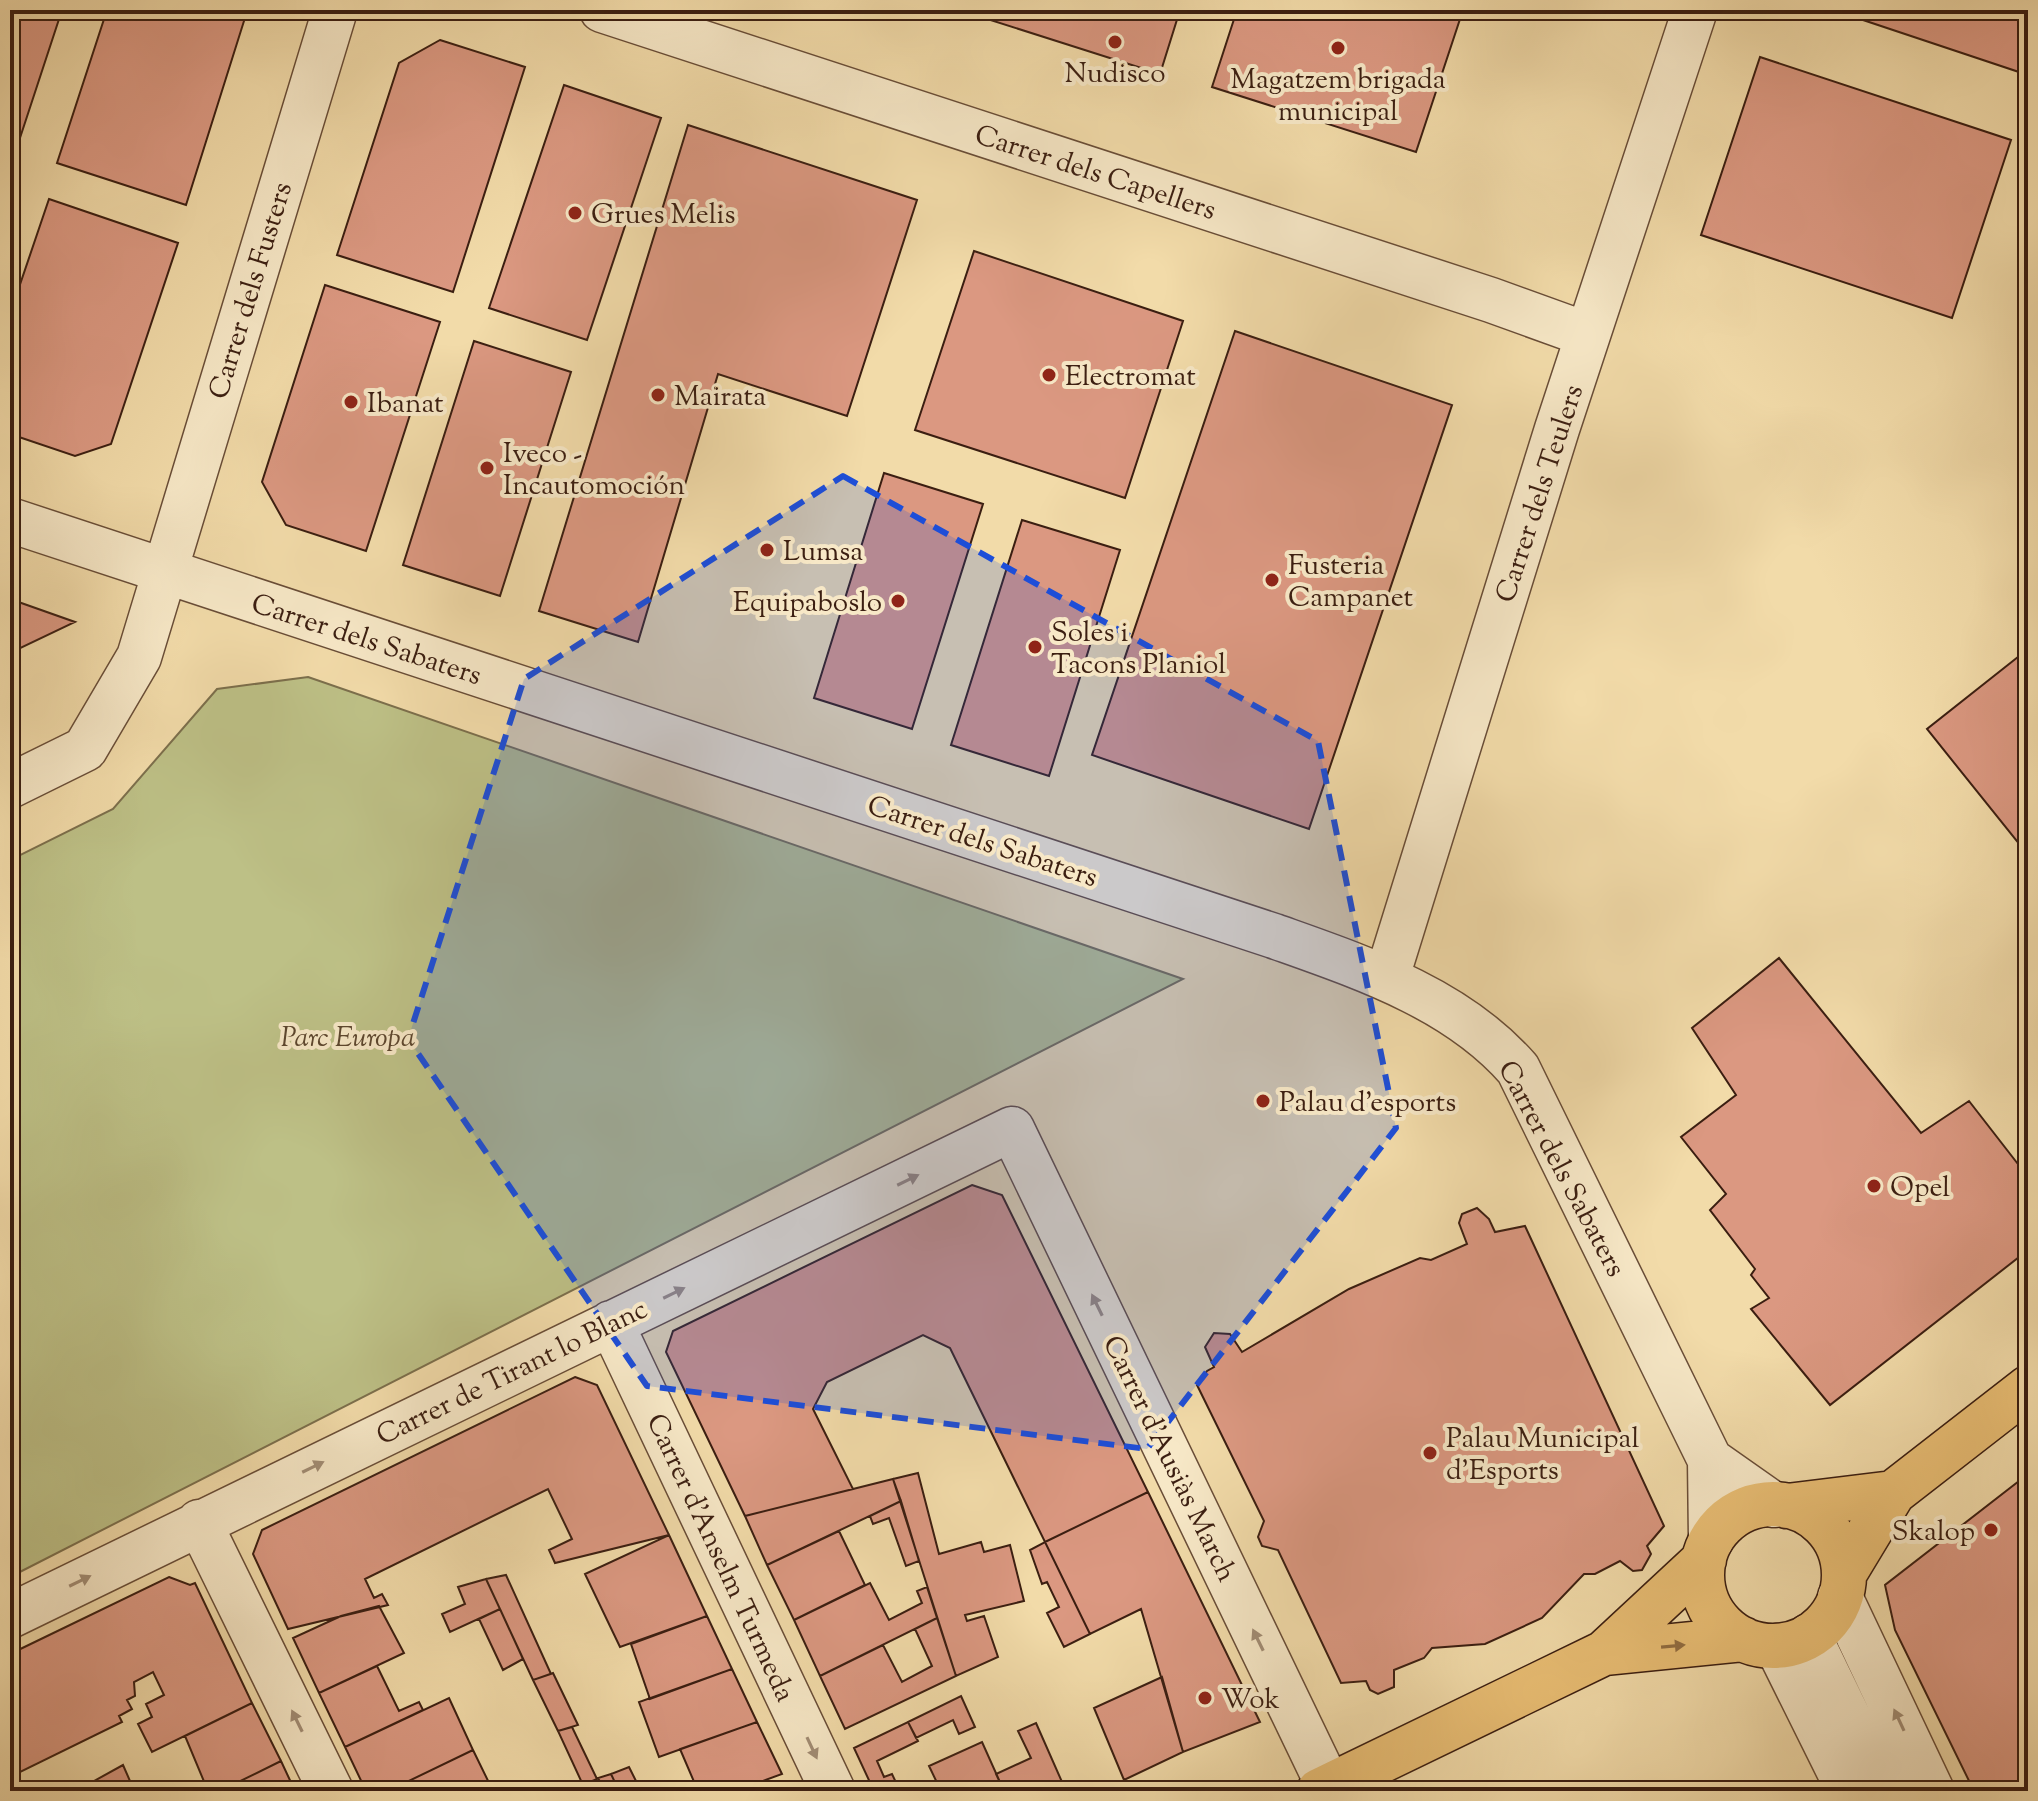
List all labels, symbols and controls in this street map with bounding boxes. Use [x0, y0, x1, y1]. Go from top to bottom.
marker: Nudisco [1106, 33, 1124, 51]
marker: Magatzem brigada municipal [1329, 39, 1347, 57]
place label: Nudisco [1064, 55, 1166, 95]
place label: Magatzem brigada municipal [1230, 61, 1446, 133]
street label: Carrer dels Capellers [969, 116, 1221, 232]
street label: Carrer dels Fusters [200, 178, 304, 404]
place label: Grues Melis [591, 196, 736, 236]
marker: Grues Melis [566, 204, 584, 222]
place label: Electromat [1065, 358, 1196, 398]
marker: Electromat [1040, 366, 1058, 384]
place label: Mairata [674, 378, 766, 418]
street label: Carrer dels Teulers [1487, 380, 1595, 608]
place label: Ibanat [367, 385, 444, 425]
marker: Mairata [649, 386, 667, 404]
marker: Ibanat [342, 393, 360, 411]
place label: Iveco - Incautomoción [503, 435, 685, 507]
marker: Iveco - Incautomoción [478, 459, 496, 477]
place label: Lumsa [783, 533, 863, 573]
marker: Lumsa [758, 541, 776, 559]
place label: Fusteria Campanet [1288, 547, 1414, 619]
marker: Fusteria Campanet [1263, 571, 1281, 589]
place label: Equipaboslo [733, 584, 882, 624]
street label: Carrer dels Sabaters [246, 585, 486, 697]
marker: Equipaboslo [889, 592, 907, 610]
place label: Soles i Tacons Planiol [1051, 614, 1226, 686]
marker: Soles i Tacons Planiol [1026, 638, 1044, 656]
street label: Carrer dels Sabaters [862, 787, 1102, 899]
park label: Parc Europa [281, 1019, 415, 1059]
street label: Carrer dels Sabaters [1486, 1054, 1634, 1285]
place label: Palau d'esports [1279, 1084, 1456, 1124]
marker: Palau d'esports [1254, 1092, 1272, 1110]
place label: Opel [1890, 1169, 1950, 1209]
one-way arrow [896, 1173, 919, 1187]
marker: Opel [1865, 1177, 1883, 1195]
one-way arrow [662, 1286, 685, 1300]
street label: Carrer de Tirant lo Blanc [370, 1291, 655, 1457]
one-way arrow [1090, 1293, 1104, 1317]
street label: Carrer d'Ausiàs March [1091, 1329, 1245, 1589]
street label: Carrer d'Anselm Turmeda [635, 1408, 804, 1709]
place label: Palau Municipal d'Esports [1446, 1420, 1639, 1492]
marker: Palau Municipal d'Esports [1421, 1444, 1439, 1462]
one-way arrow [302, 1460, 325, 1474]
place label: Skalop [1892, 1513, 1975, 1553]
marker: Skalop [1982, 1521, 2000, 1539]
one-way arrow [68, 1574, 92, 1588]
one-way arrow [1252, 1629, 1265, 1652]
one-way arrow [1661, 1639, 1686, 1652]
place label: Wok [1221, 1681, 1280, 1721]
marker: Wok [1196, 1689, 1214, 1707]
one-way arrow [290, 1709, 304, 1733]
one-way arrow [1892, 1709, 1906, 1732]
one-way arrow [805, 1736, 819, 1760]

